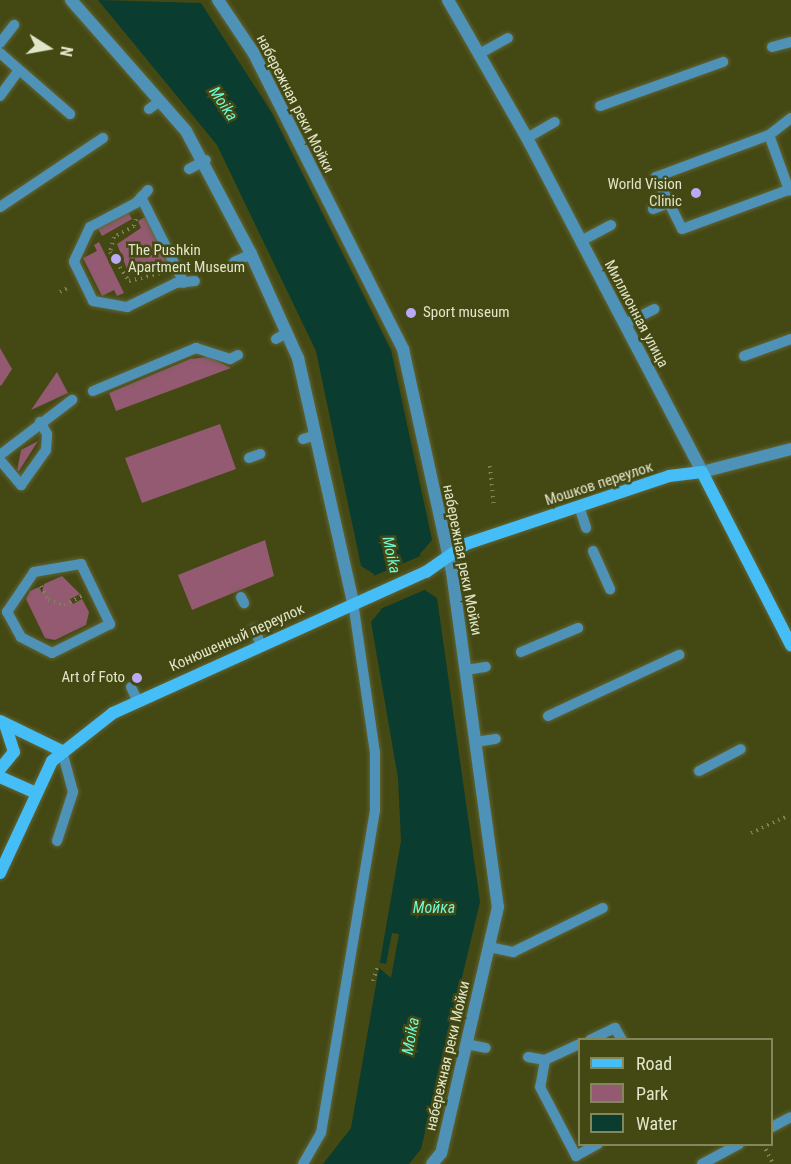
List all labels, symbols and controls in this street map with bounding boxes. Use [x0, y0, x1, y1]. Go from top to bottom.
north arrow [18, 18, 78, 78]
street label: набережная реки Мойки [252, 32, 338, 176]
text: N [56, 45, 76, 58]
water label: Moika [205, 83, 241, 125]
place label: World Vision Clinic [607, 175, 682, 210]
marker: World Vision Clinic [687, 184, 705, 202]
place label: The Pushkin Apartment Museum [128, 241, 245, 276]
marker: The Pushkin Apartment Museum [109, 252, 123, 266]
street label: Миллионная улица [600, 257, 672, 371]
place label: Sport museum [423, 304, 509, 322]
marker: Sport museum [404, 306, 418, 320]
street label: Мошков переулок [543, 458, 655, 510]
street label: набережная реки Мойки [439, 483, 485, 637]
water label: Moika [378, 535, 404, 575]
street label: Конюшенный переулок [167, 600, 307, 676]
place label: Art of Foto [61, 669, 125, 687]
marker: Art of Foto [130, 671, 144, 685]
water label: Мойка [413, 898, 455, 918]
street label: набережная реки Мойки [422, 979, 474, 1133]
water label: Moika [398, 1016, 424, 1056]
legend [578, 1038, 773, 1146]
text: Road [636, 1053, 672, 1074]
text: Park [636, 1083, 668, 1104]
text: Water [636, 1113, 677, 1134]

